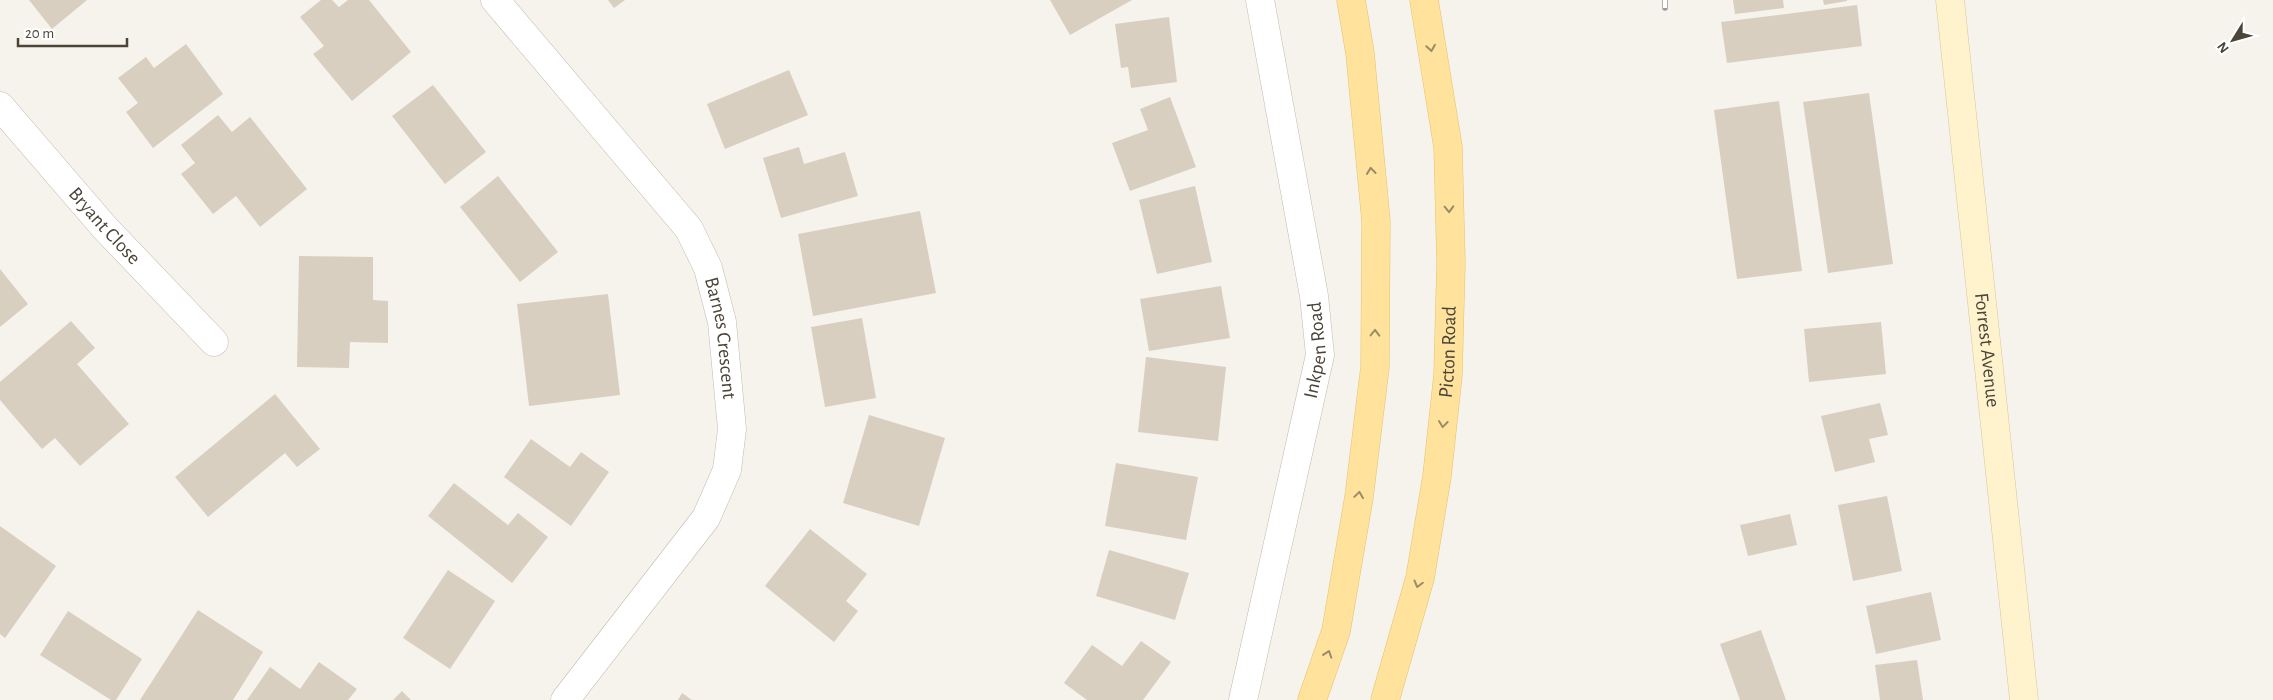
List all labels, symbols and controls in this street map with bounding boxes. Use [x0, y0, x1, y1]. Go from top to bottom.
scale bar [18, 15, 126, 47]
north arrow [2208, 15, 2258, 65]
text: 20 m [25, 26, 54, 41]
text: N [2215, 39, 2232, 55]
one-way arrow [1426, 44, 1436, 52]
one-way arrow [1366, 167, 1377, 175]
street label: Bryant Close [65, 183, 144, 268]
one-way arrow [1444, 206, 1455, 214]
street label: Barnes Crescent [701, 275, 739, 401]
street label: Forrest Avenue [1971, 292, 2003, 408]
street label: Inkpen Road [1301, 301, 1330, 400]
street label: Picton Road [1436, 306, 1460, 399]
one-way arrow [1370, 329, 1380, 336]
one-way arrow [1438, 420, 1449, 428]
one-way arrow [1353, 490, 1364, 498]
one-way arrow [1414, 580, 1424, 588]
one-way arrow [1322, 650, 1332, 659]

